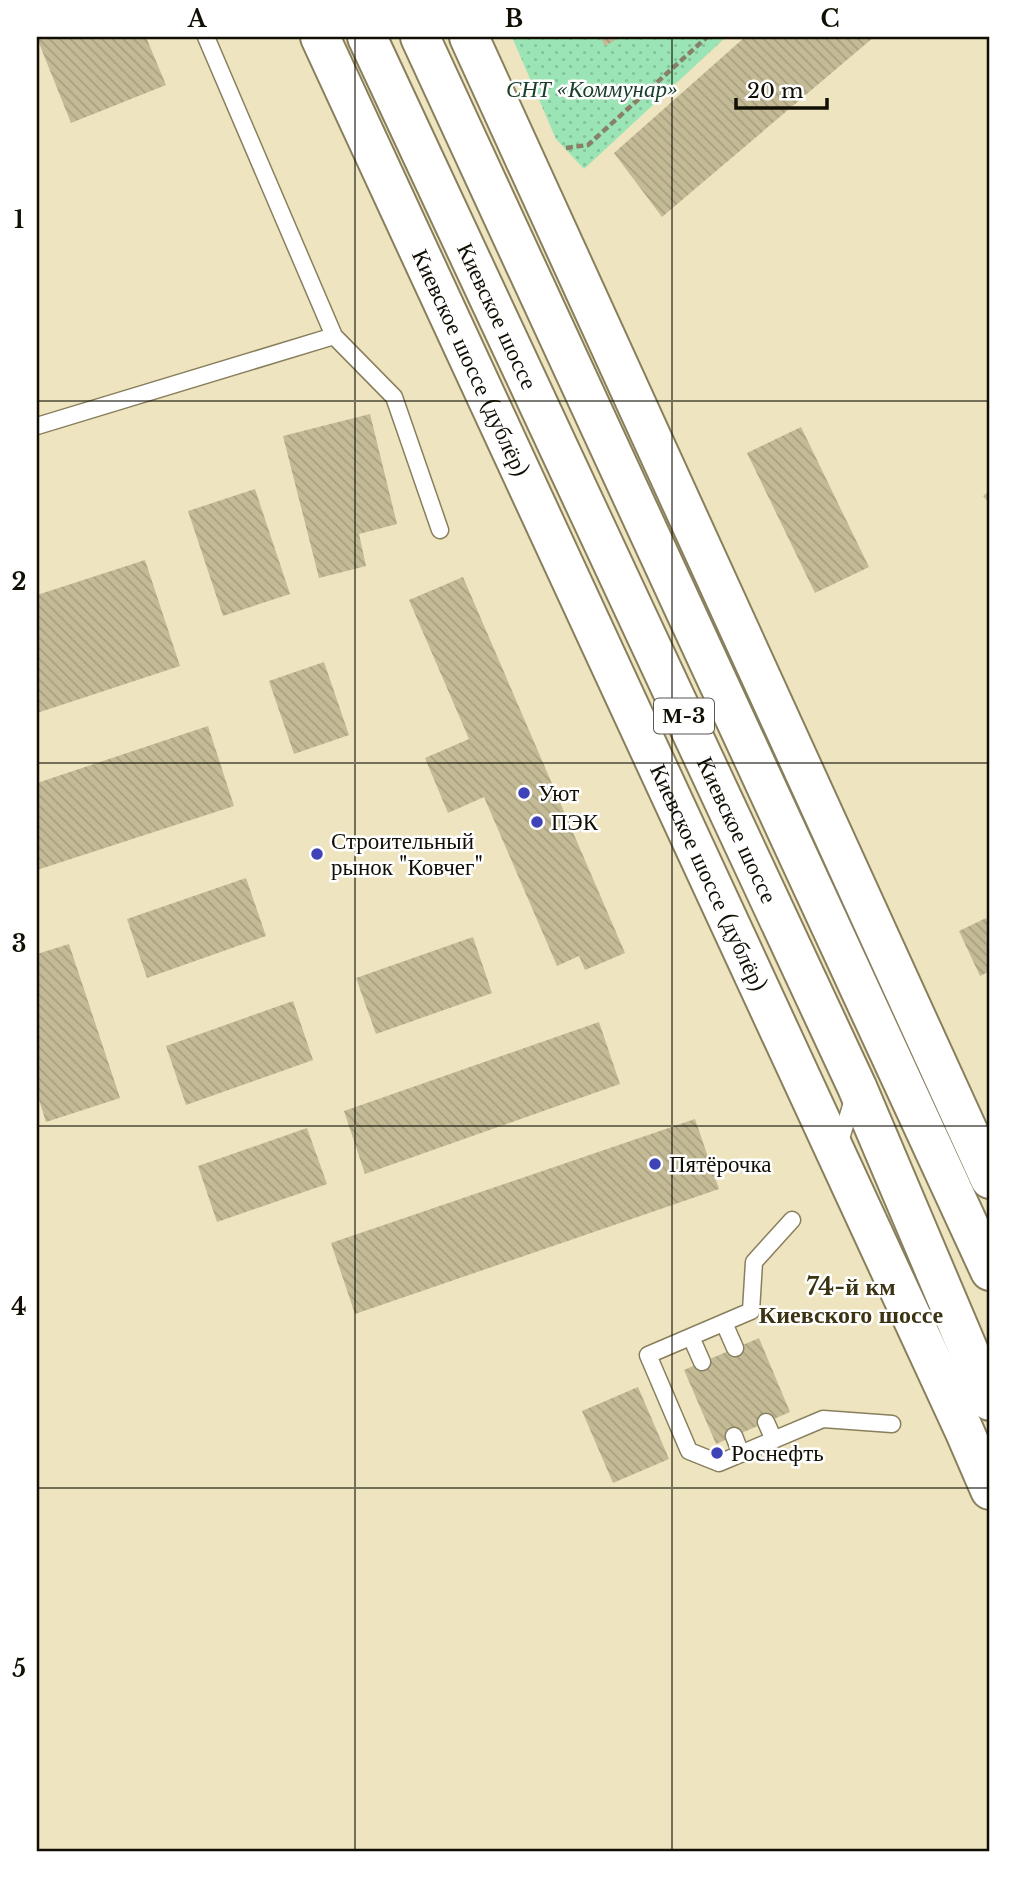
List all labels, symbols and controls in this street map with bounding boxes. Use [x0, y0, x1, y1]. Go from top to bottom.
text: A [187, 5, 208, 33]
text: B [505, 5, 523, 33]
text: C [821, 5, 839, 33]
scale bar [736, 66, 828, 110]
park label: СНТ «Коммунар» [506, 75, 678, 103]
text: 20 m [747, 78, 804, 104]
text: 1 [14, 206, 24, 234]
street label: Киевское шоссе [451, 239, 543, 394]
street label: Киевское шоссе (дублёр) [406, 245, 535, 481]
text: 2 [12, 568, 26, 596]
road number: М-3 [654, 698, 714, 734]
street label: Киевское шоссе [691, 752, 783, 908]
street label: Киевское шоссе (дублёр) [644, 759, 773, 996]
place label: Уют [538, 779, 579, 807]
marker: Уют [516, 785, 532, 801]
place label: ПЭК [551, 808, 599, 836]
marker: ПЭК [529, 814, 545, 830]
place label: Строительный рынок "Ковчег" [331, 827, 483, 881]
marker: Строительный рынок "Ковчег" [309, 846, 325, 862]
text: 3 [12, 930, 26, 958]
place label: Пятёрочка [669, 1150, 771, 1178]
marker: Пятёрочка [647, 1156, 663, 1172]
district label: 74-й км Киевского шоссе [759, 1272, 944, 1329]
text: 4 [11, 1293, 27, 1321]
place label: Роснефть [731, 1439, 824, 1467]
marker: Роснефть [709, 1445, 725, 1461]
text: 5 [12, 1655, 26, 1683]

